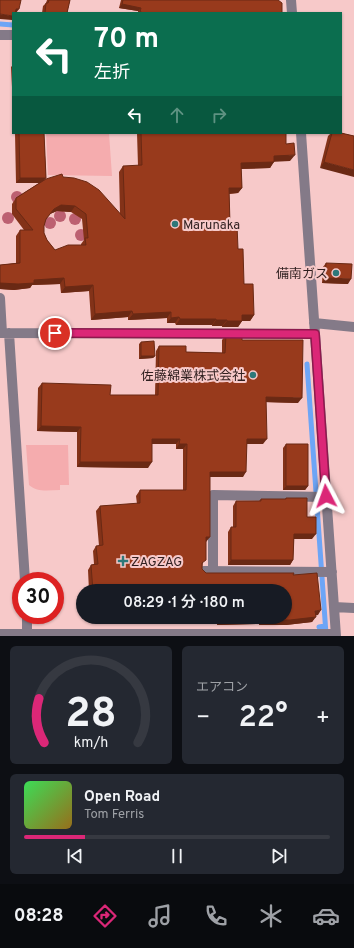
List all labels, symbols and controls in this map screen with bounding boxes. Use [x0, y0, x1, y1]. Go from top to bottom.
text: 70 m [94, 22, 159, 58]
icon: left [28, 28, 80, 80]
text: 左折 [94, 62, 130, 85]
icon: left [124, 104, 146, 126]
icon: ahead [166, 104, 188, 126]
icon: right [208, 104, 230, 126]
place label: Marunaka [183, 218, 240, 234]
marker: Marunaka [170, 219, 180, 229]
place label: 備南ガス [276, 266, 328, 283]
marker: 備南ガス [331, 268, 341, 278]
pin [38, 316, 72, 350]
icon: arrive [44, 322, 66, 344]
place label: 佐藤綿業株式会社 [141, 369, 245, 385]
marker: 佐藤綿業株式会社 [248, 370, 258, 380]
position arrow [305, 475, 347, 517]
place label: ZAGZAG [131, 555, 182, 571]
marker: ZAGZAG [118, 556, 128, 566]
speed limit sign: 30 [12, 572, 64, 624]
text: 08:29 · 1 分 · 180 m [123, 594, 245, 613]
text: エアコン [196, 680, 248, 696]
text: 28 [65, 689, 117, 742]
text: 22° [238, 700, 288, 737]
text: − [196, 705, 210, 732]
text: + [316, 705, 330, 732]
text: km/h [74, 734, 108, 752]
text: Open Road [84, 788, 160, 807]
text: Tom Ferris [84, 807, 144, 823]
icon: previous [64, 845, 86, 867]
icon: pause [166, 845, 188, 867]
icon: next [268, 845, 290, 867]
icon: directions [91, 902, 119, 930]
icon: music [146, 902, 174, 930]
icon: phone [202, 902, 230, 930]
icon: climate [257, 902, 285, 930]
icon: car [312, 902, 340, 930]
text: 08:28 [14, 905, 64, 928]

